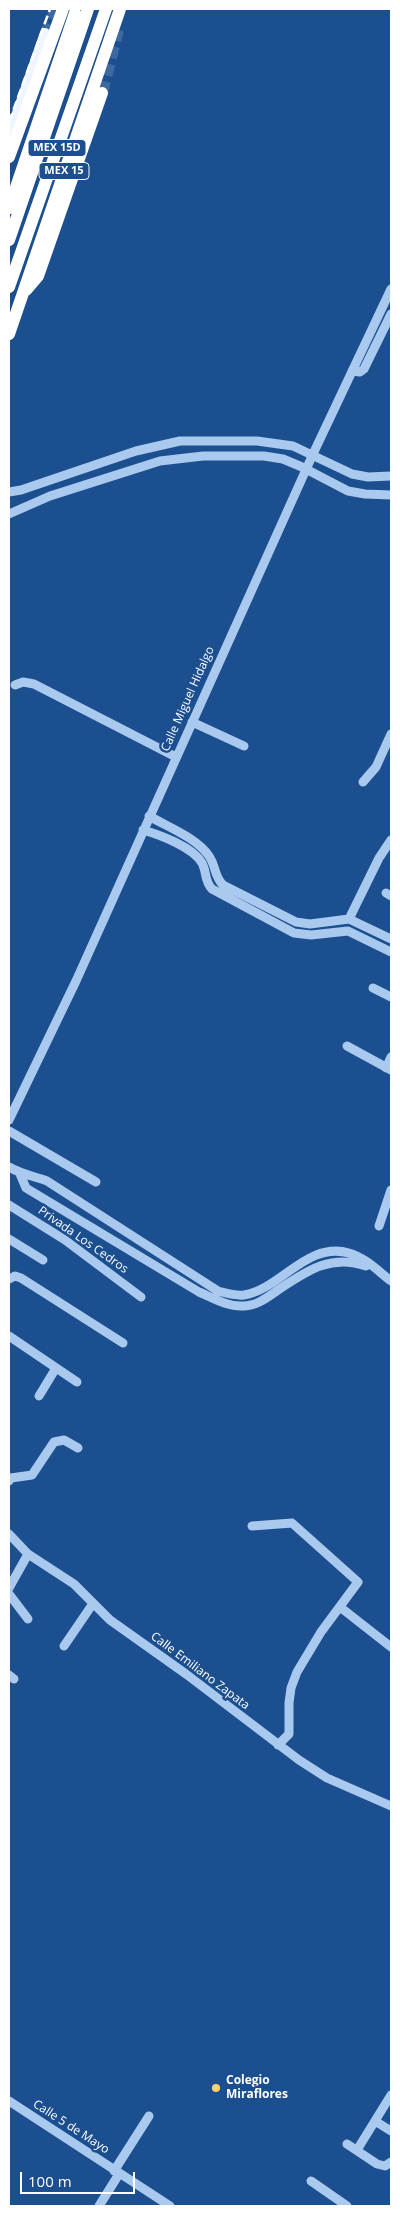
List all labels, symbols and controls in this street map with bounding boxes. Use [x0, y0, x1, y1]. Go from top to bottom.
road number: MEX 15D [28, 140, 86, 156]
road number: MEX 15 [39, 162, 89, 180]
street label: Calle Miguel Hidalgo [158, 644, 218, 754]
street label: Privada Los Cedros [35, 1203, 131, 1277]
street label: Calle Emiliano Zapata [148, 1629, 252, 1713]
place label: Colegio Miraflores [226, 2074, 288, 2102]
marker: Colegio Miraflores [210, 2082, 222, 2094]
street label: Calle 5 de Mayo [30, 2097, 112, 2157]
scale bar [22, 2162, 138, 2194]
text: 100 m [28, 2171, 72, 2191]

